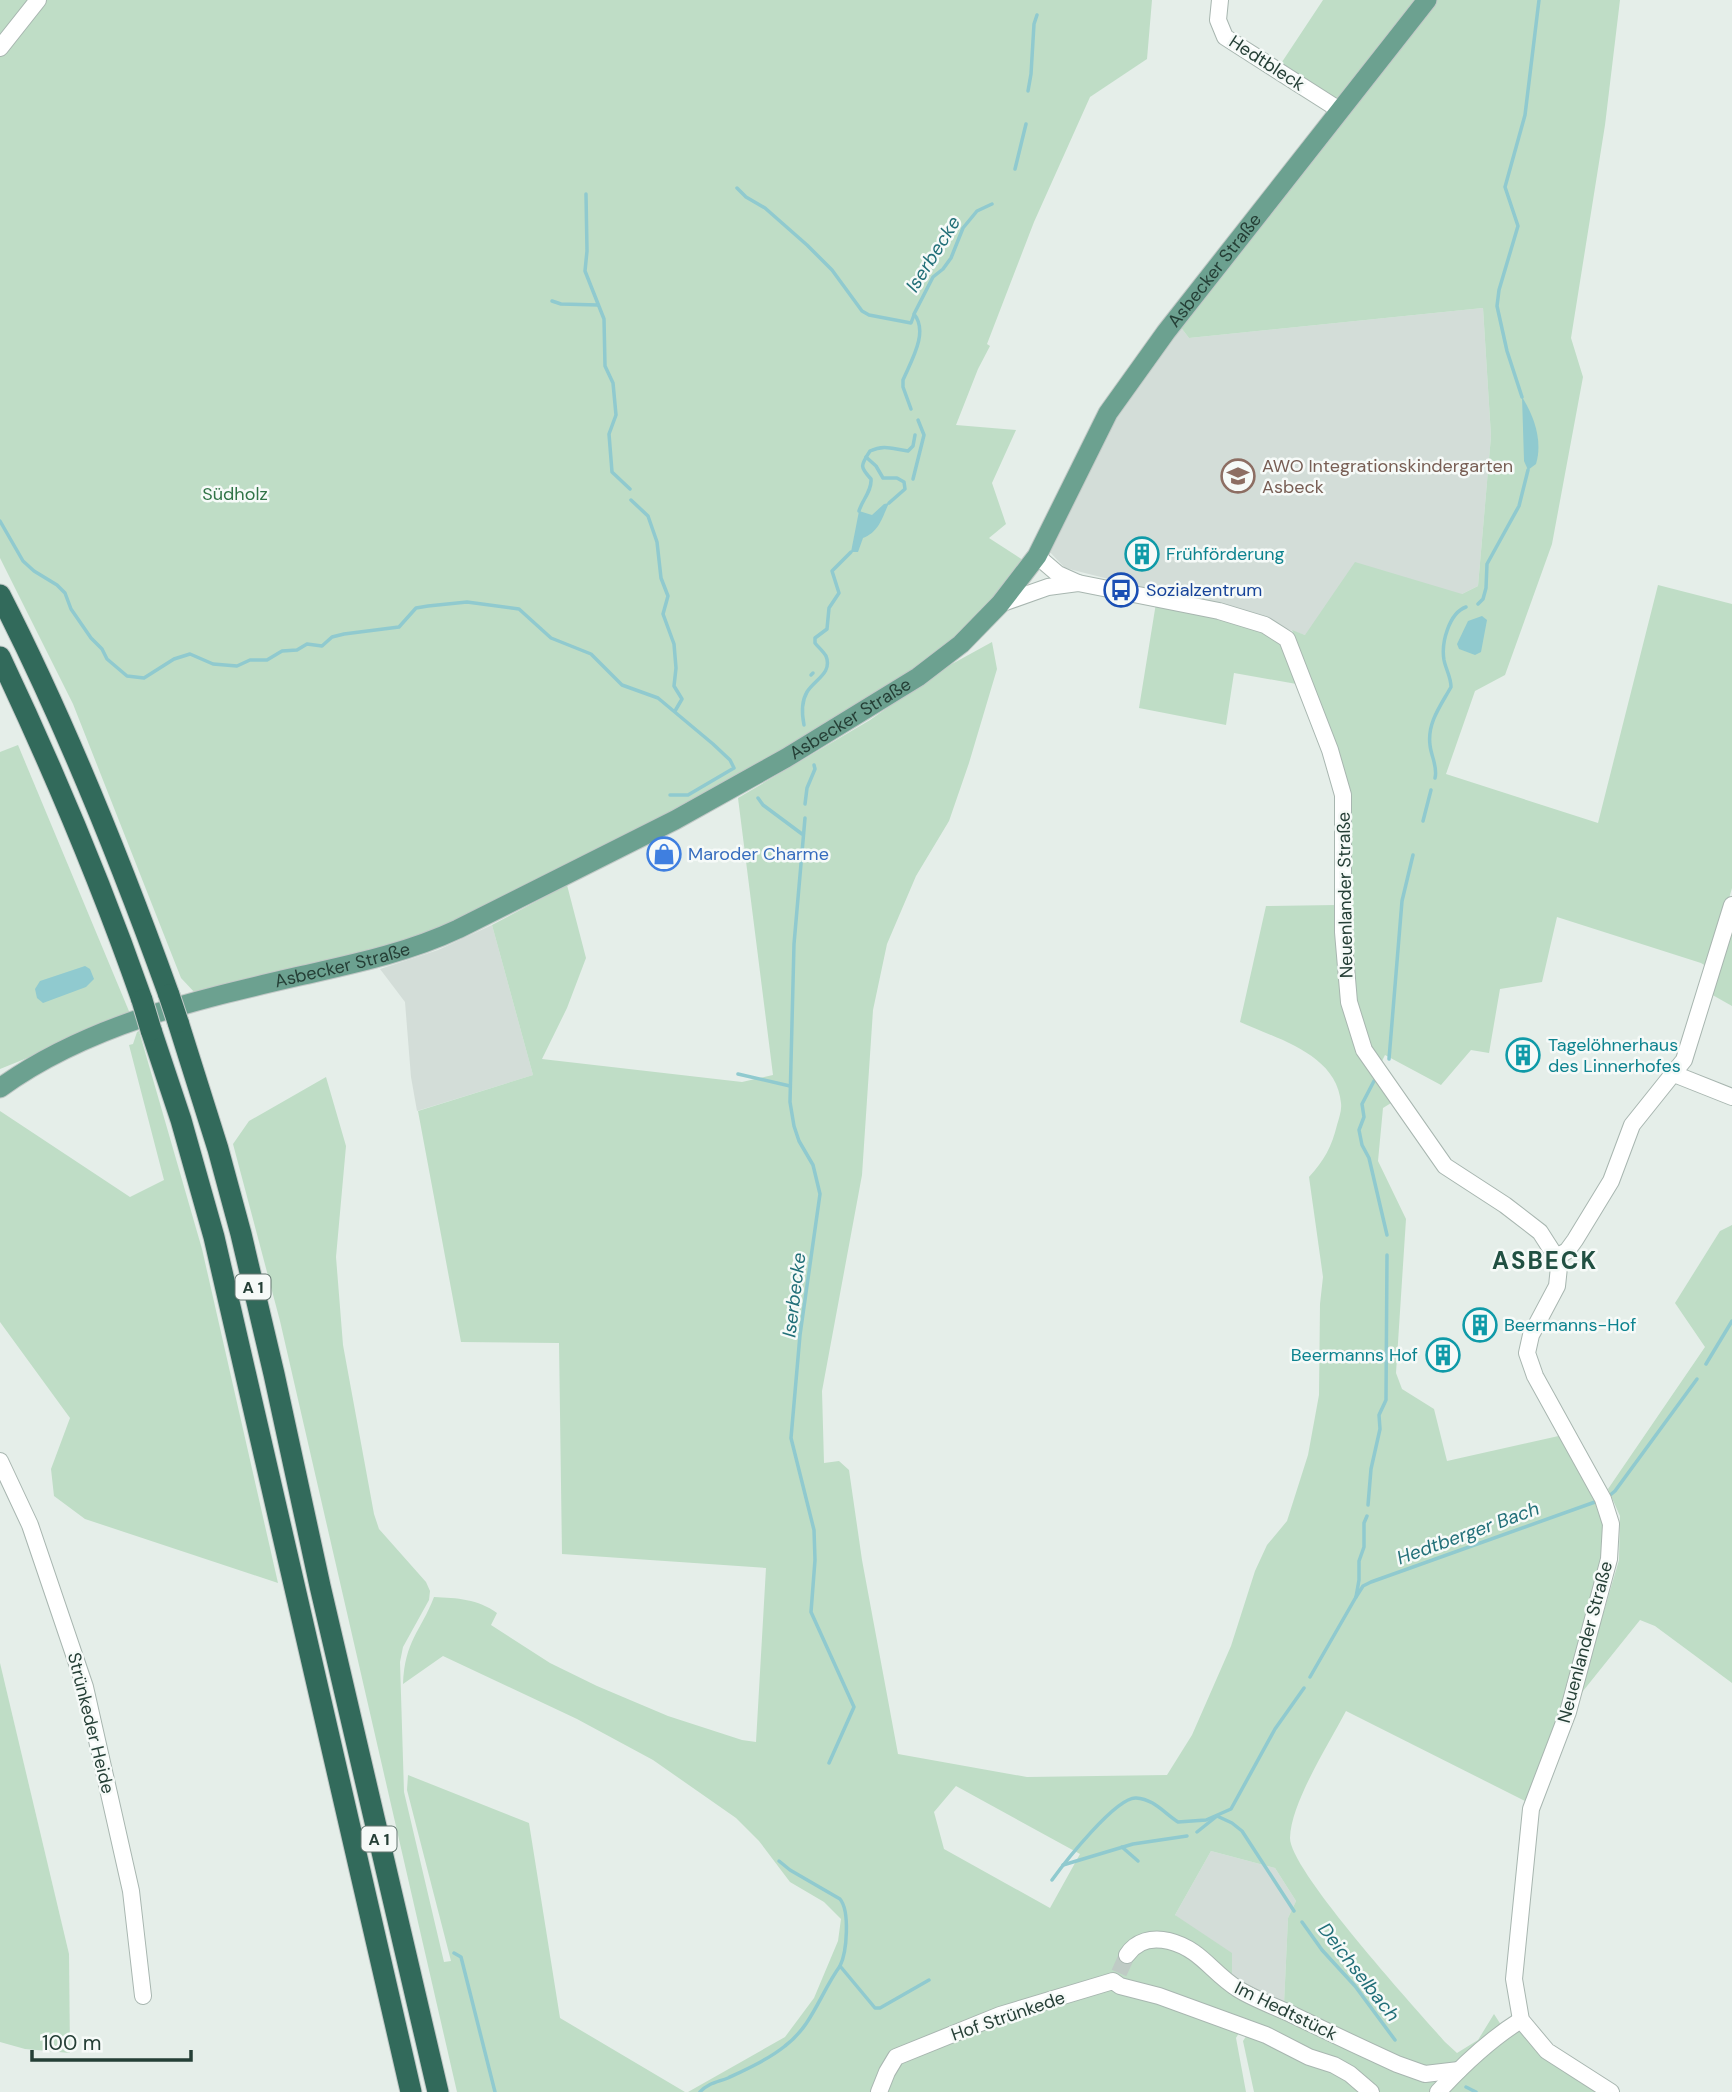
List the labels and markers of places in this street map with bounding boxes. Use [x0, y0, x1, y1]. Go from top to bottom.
place label: AWO Integrationskindergarten Asbeck [1262, 454, 1513, 499]
school or university icon: AWO Integrationskindergarten Asbeck [1219, 457, 1257, 495]
building icon: Frühförderung [1123, 535, 1161, 573]
place label: Frühförderung [1166, 542, 1285, 566]
bus stop icon: Sozialzentrum [1102, 571, 1140, 609]
place label: Sozialzentrum [1146, 578, 1262, 602]
shop icon: Maroder Charme [645, 835, 683, 873]
place label: Maroder Charme [688, 842, 829, 866]
place label: Tagelöhnerhaus des Linnerhofes [1548, 1033, 1681, 1078]
building icon: Tagelöhnerhaus des Linnerhofes [1504, 1036, 1542, 1074]
building icon: Beermanns-Hof [1461, 1306, 1499, 1344]
place label: Beermanns-Hof [1504, 1313, 1636, 1337]
building icon: Beermanns Hof [1424, 1336, 1462, 1374]
place label: Beermanns Hof [1291, 1343, 1418, 1367]

